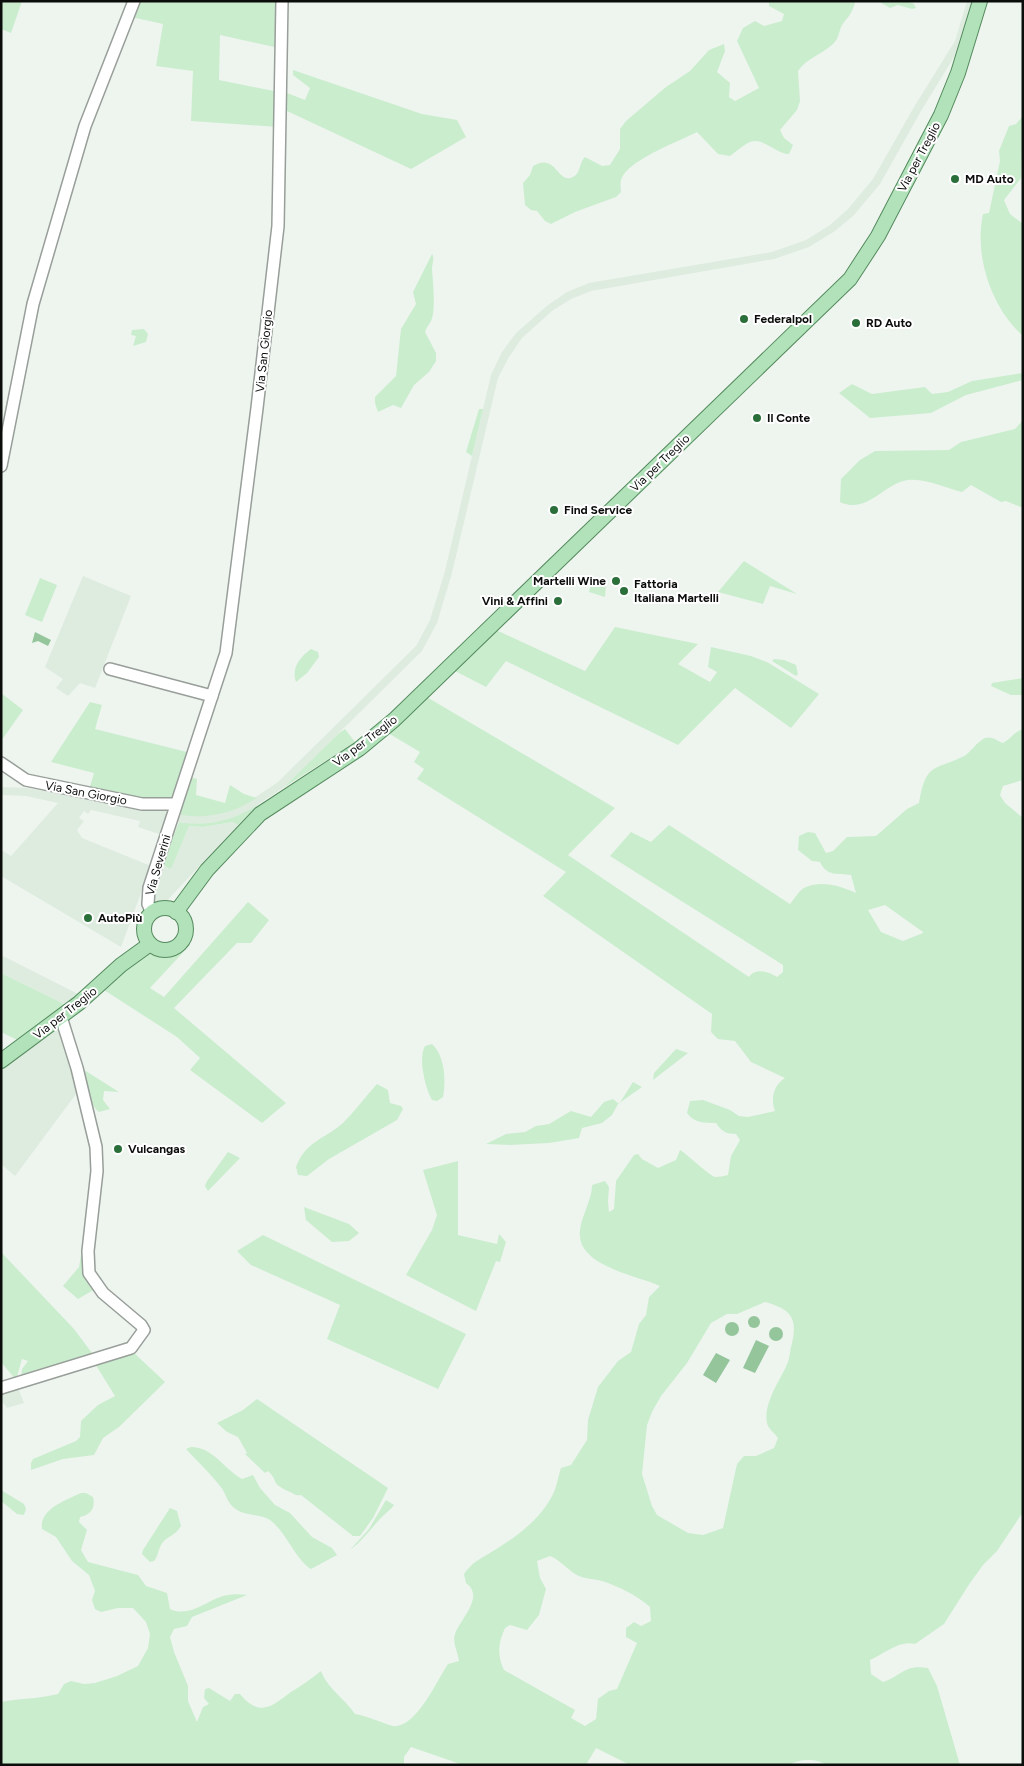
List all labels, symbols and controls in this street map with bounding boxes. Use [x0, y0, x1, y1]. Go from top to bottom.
street label: Via per Treglio [895, 120, 943, 194]
place label: MD Auto [965, 172, 1014, 186]
marker: MD Auto [949, 173, 961, 185]
street label: Via San Giorgio [253, 309, 275, 393]
place label: Federalpol [754, 312, 812, 326]
marker: Federalpol [738, 313, 750, 325]
place label: RD Auto [866, 316, 912, 330]
marker: RD Auto [850, 317, 862, 329]
place label: Il Conte [767, 411, 810, 425]
marker: Il Conte [751, 412, 763, 424]
street label: Via per Treglio [627, 431, 693, 495]
place label: Find Service [564, 503, 632, 517]
marker: Find Service [548, 504, 560, 516]
place label: Martelli Wine [533, 574, 606, 588]
marker: Martelli Wine [610, 575, 622, 587]
place label: Fattoria Italiana Martelli [634, 577, 719, 605]
marker: Fattoria Italiana Martelli [618, 585, 630, 597]
place label: Vini & Affini [482, 594, 548, 608]
marker: Vini & Affini [552, 595, 564, 607]
street label: Via per Treglio [330, 712, 400, 770]
street label: Via San Giorgio [44, 778, 128, 808]
street label: Via Severini [143, 833, 173, 897]
place label: AutoPiù [98, 911, 142, 925]
marker: AutoPiù [82, 912, 94, 924]
street label: Via per Treglio [30, 984, 100, 1042]
place label: Vulcangas [128, 1142, 186, 1156]
marker: Vulcangas [112, 1143, 124, 1155]

